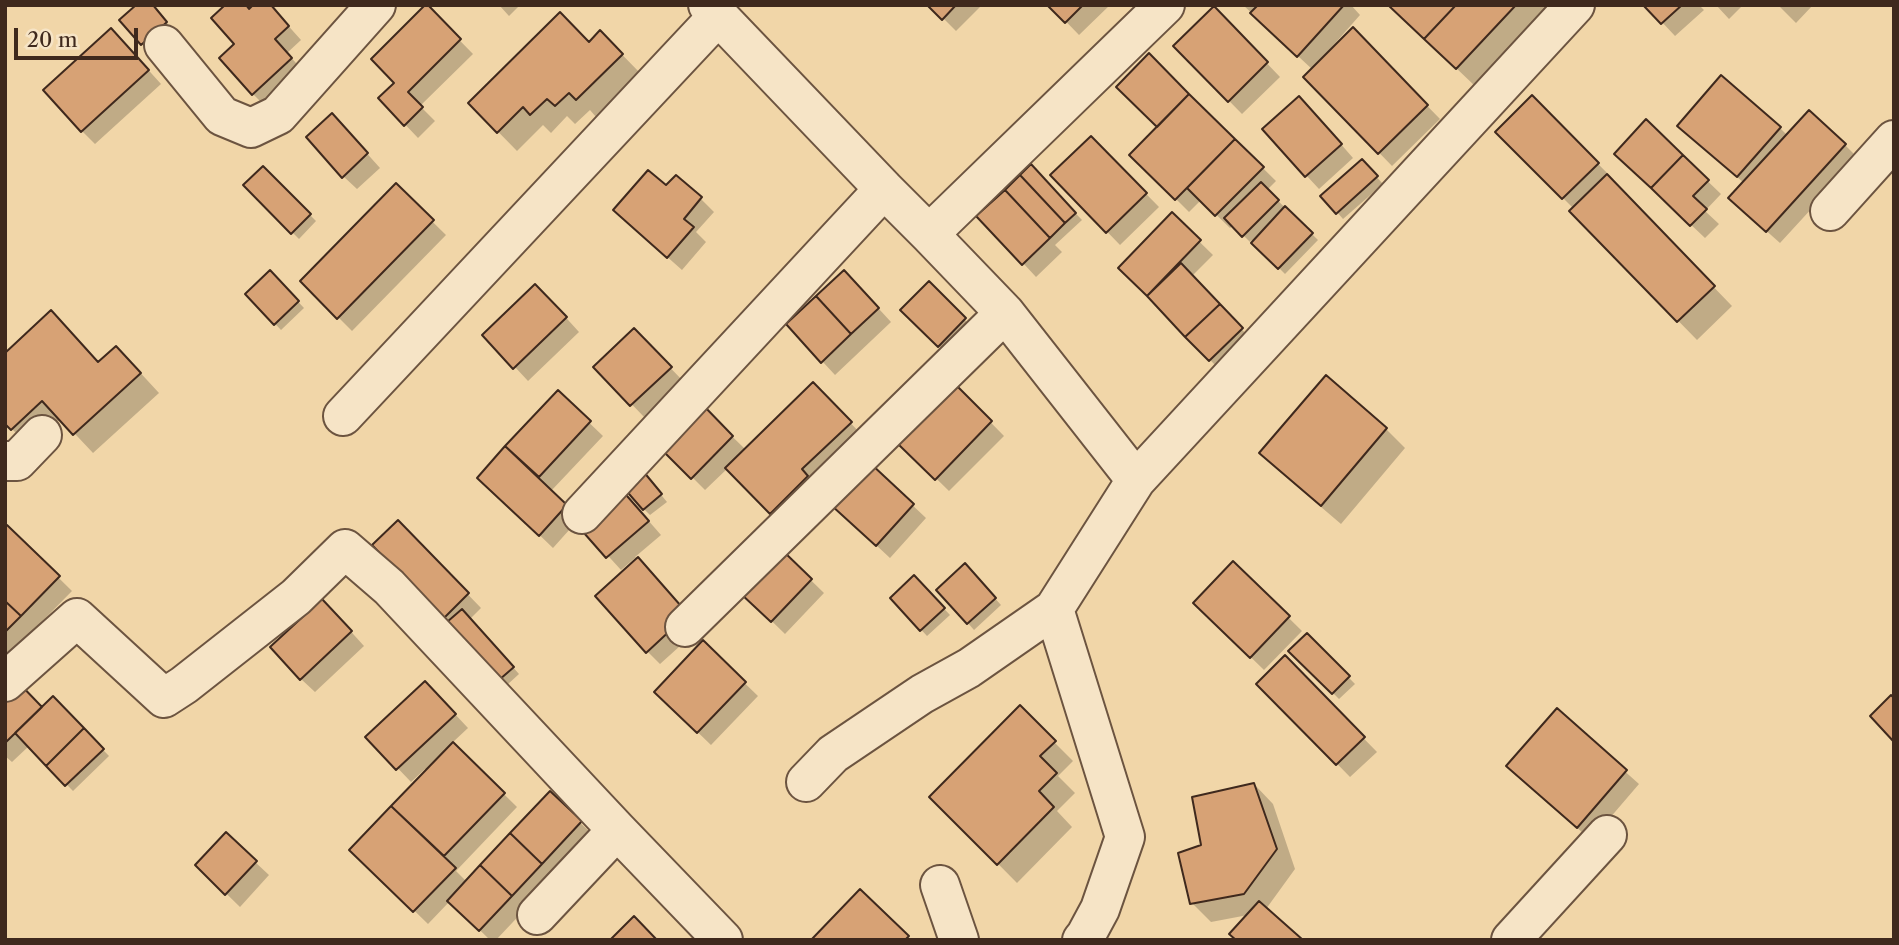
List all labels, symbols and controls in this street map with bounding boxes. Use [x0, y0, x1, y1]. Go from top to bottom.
scale bar [18, 14, 142, 58]
text: 20 m [27, 27, 78, 52]

